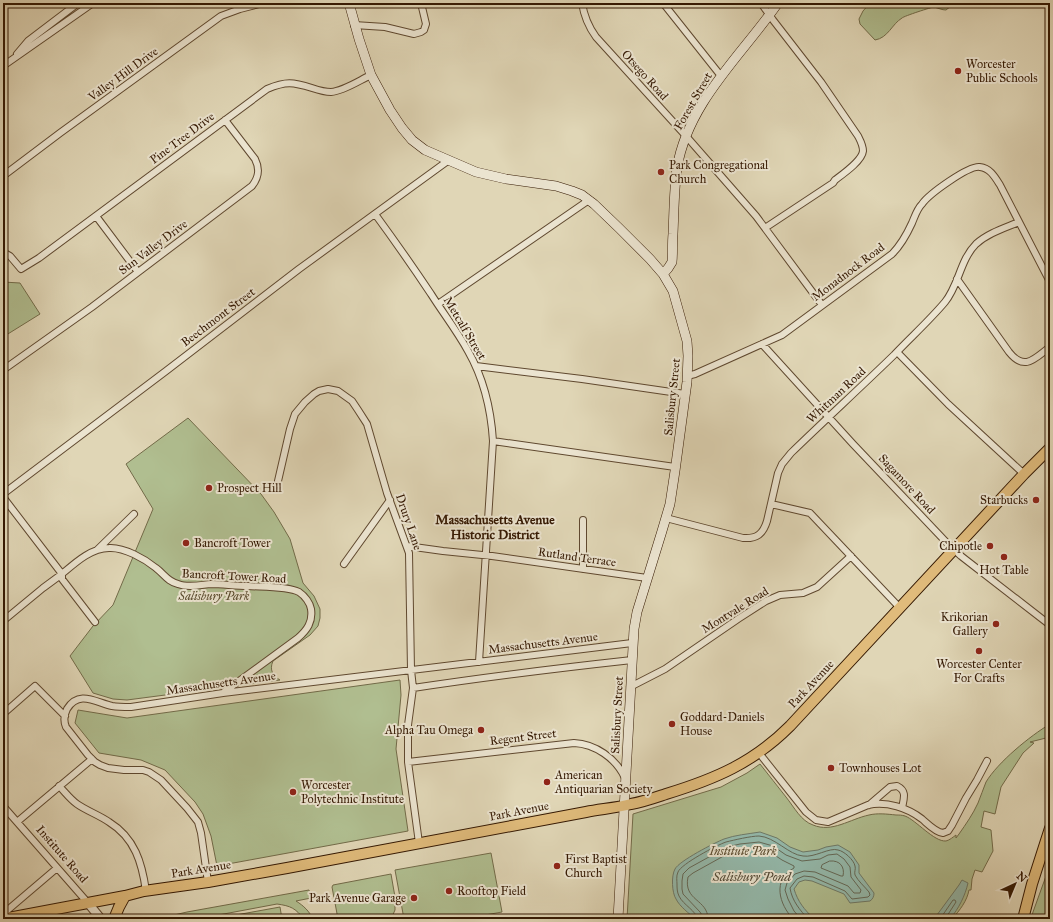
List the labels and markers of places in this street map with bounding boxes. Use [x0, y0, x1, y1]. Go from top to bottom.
place label: Worcester Public Schools [966, 57, 1038, 85]
marker: Worcester Public Schools [953, 66, 963, 76]
place label: Park Congregational Church [669, 158, 769, 186]
marker: Park Congregational Church [656, 167, 666, 177]
place label: Prospect Hill [217, 481, 283, 495]
marker: Prospect Hill [204, 483, 214, 493]
place label: Starbucks [980, 493, 1028, 507]
marker: Starbucks [1031, 495, 1041, 505]
place label: Bancroft Tower [194, 536, 271, 550]
marker: Bancroft Tower [181, 538, 191, 548]
place label: Chipotle [939, 539, 982, 553]
marker: Chipotle [985, 541, 995, 551]
marker: Hot Table [999, 552, 1009, 562]
place label: Hot Table [979, 563, 1029, 577]
place label: Krikorian Gallery [941, 610, 989, 638]
marker: Krikorian Gallery [991, 619, 1001, 629]
marker: Worcester Center For Crafts [974, 646, 984, 656]
place label: Worcester Center For Crafts [936, 657, 1022, 685]
place label: Goddard-Daniels House [680, 710, 764, 738]
marker: Goddard-Daniels House [667, 719, 677, 729]
place label: Alpha Tau Omega [384, 723, 474, 738]
marker: Alpha Tau Omega [476, 725, 486, 735]
place label: Townhouses Lot [839, 761, 922, 775]
marker: Townhouses Lot [826, 763, 836, 773]
place label: American Antiquarian Society [554, 768, 653, 797]
marker: American Antiquarian Society [542, 777, 552, 787]
place label: Worcester Polytechnic Institute [301, 778, 404, 806]
marker: Worcester Polytechnic Institute [288, 787, 298, 797]
place label: First Baptist Church [565, 852, 628, 880]
marker: First Baptist Church [552, 861, 562, 871]
place label: Rooftop Field [457, 884, 526, 898]
marker: Rooftop Field [444, 886, 454, 896]
place label: Park Avenue Garage [309, 891, 406, 906]
marker: Park Avenue Garage [409, 893, 419, 903]

